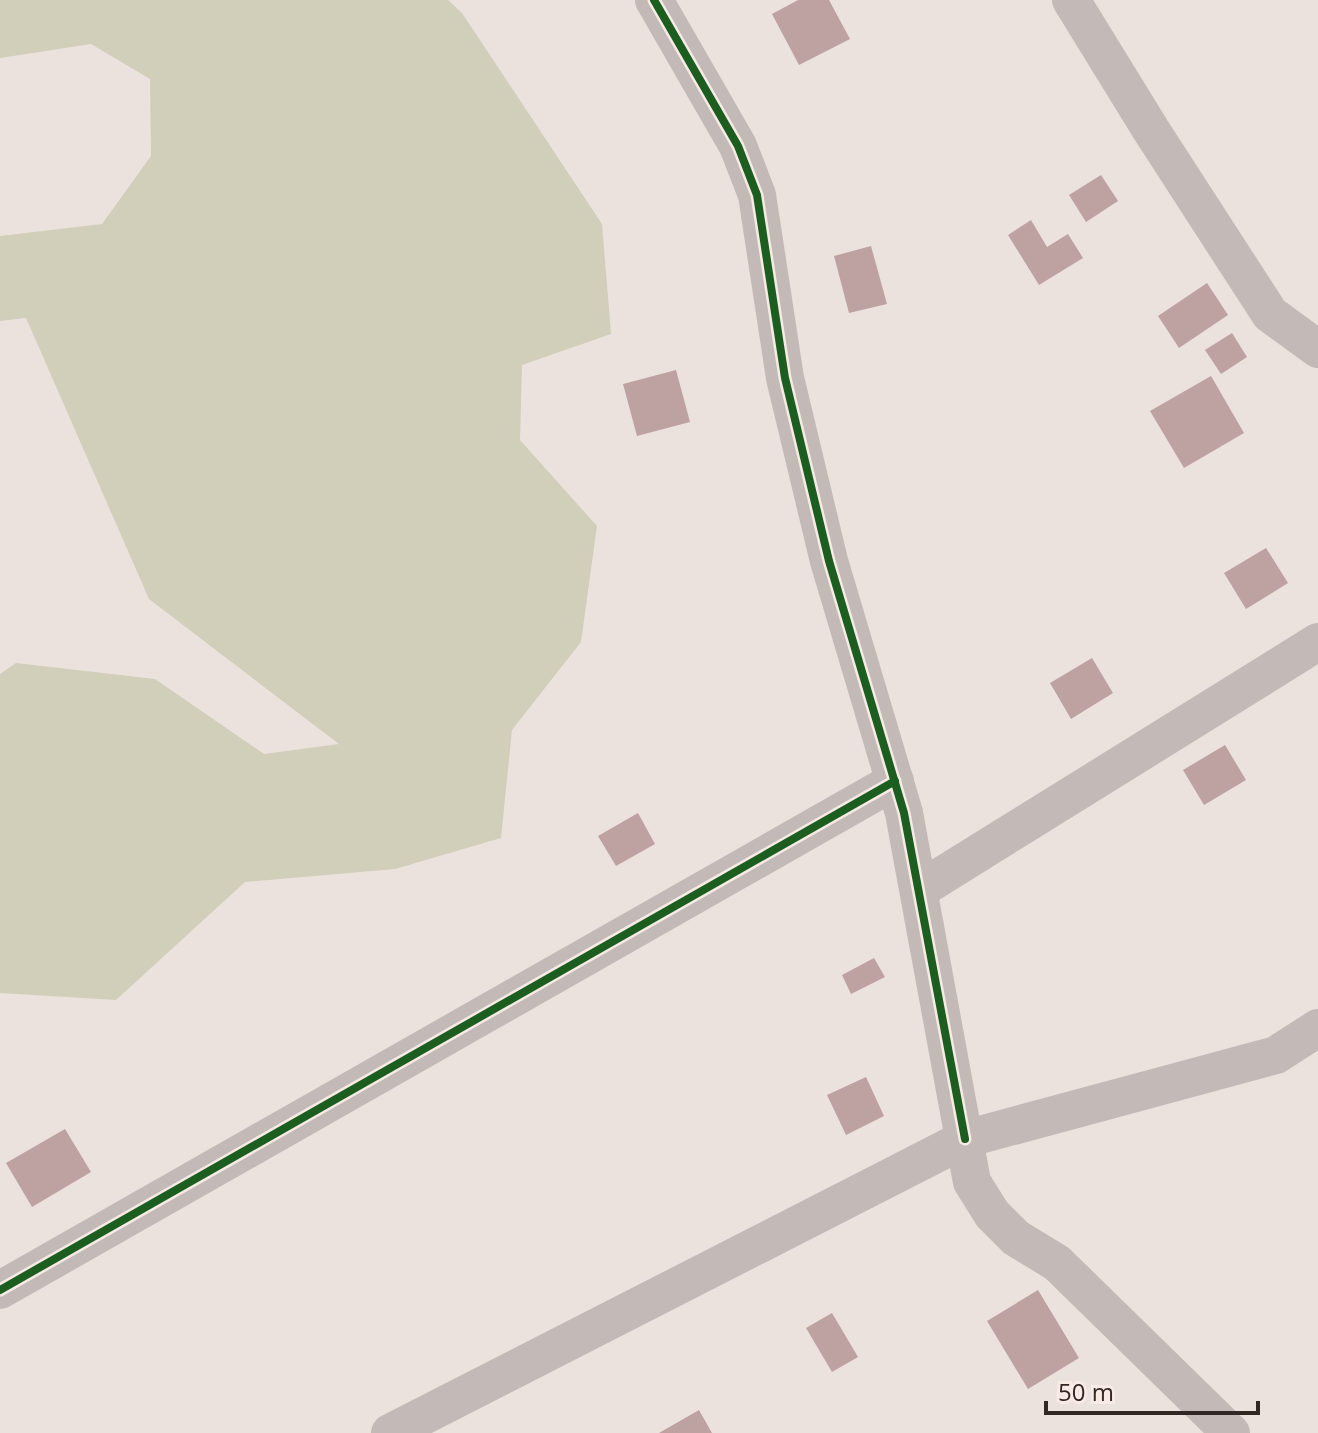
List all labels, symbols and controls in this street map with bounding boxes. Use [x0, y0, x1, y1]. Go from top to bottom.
scale bar [1046, 1365, 1258, 1415]
text: 50 m [1058, 1375, 1114, 1408]

